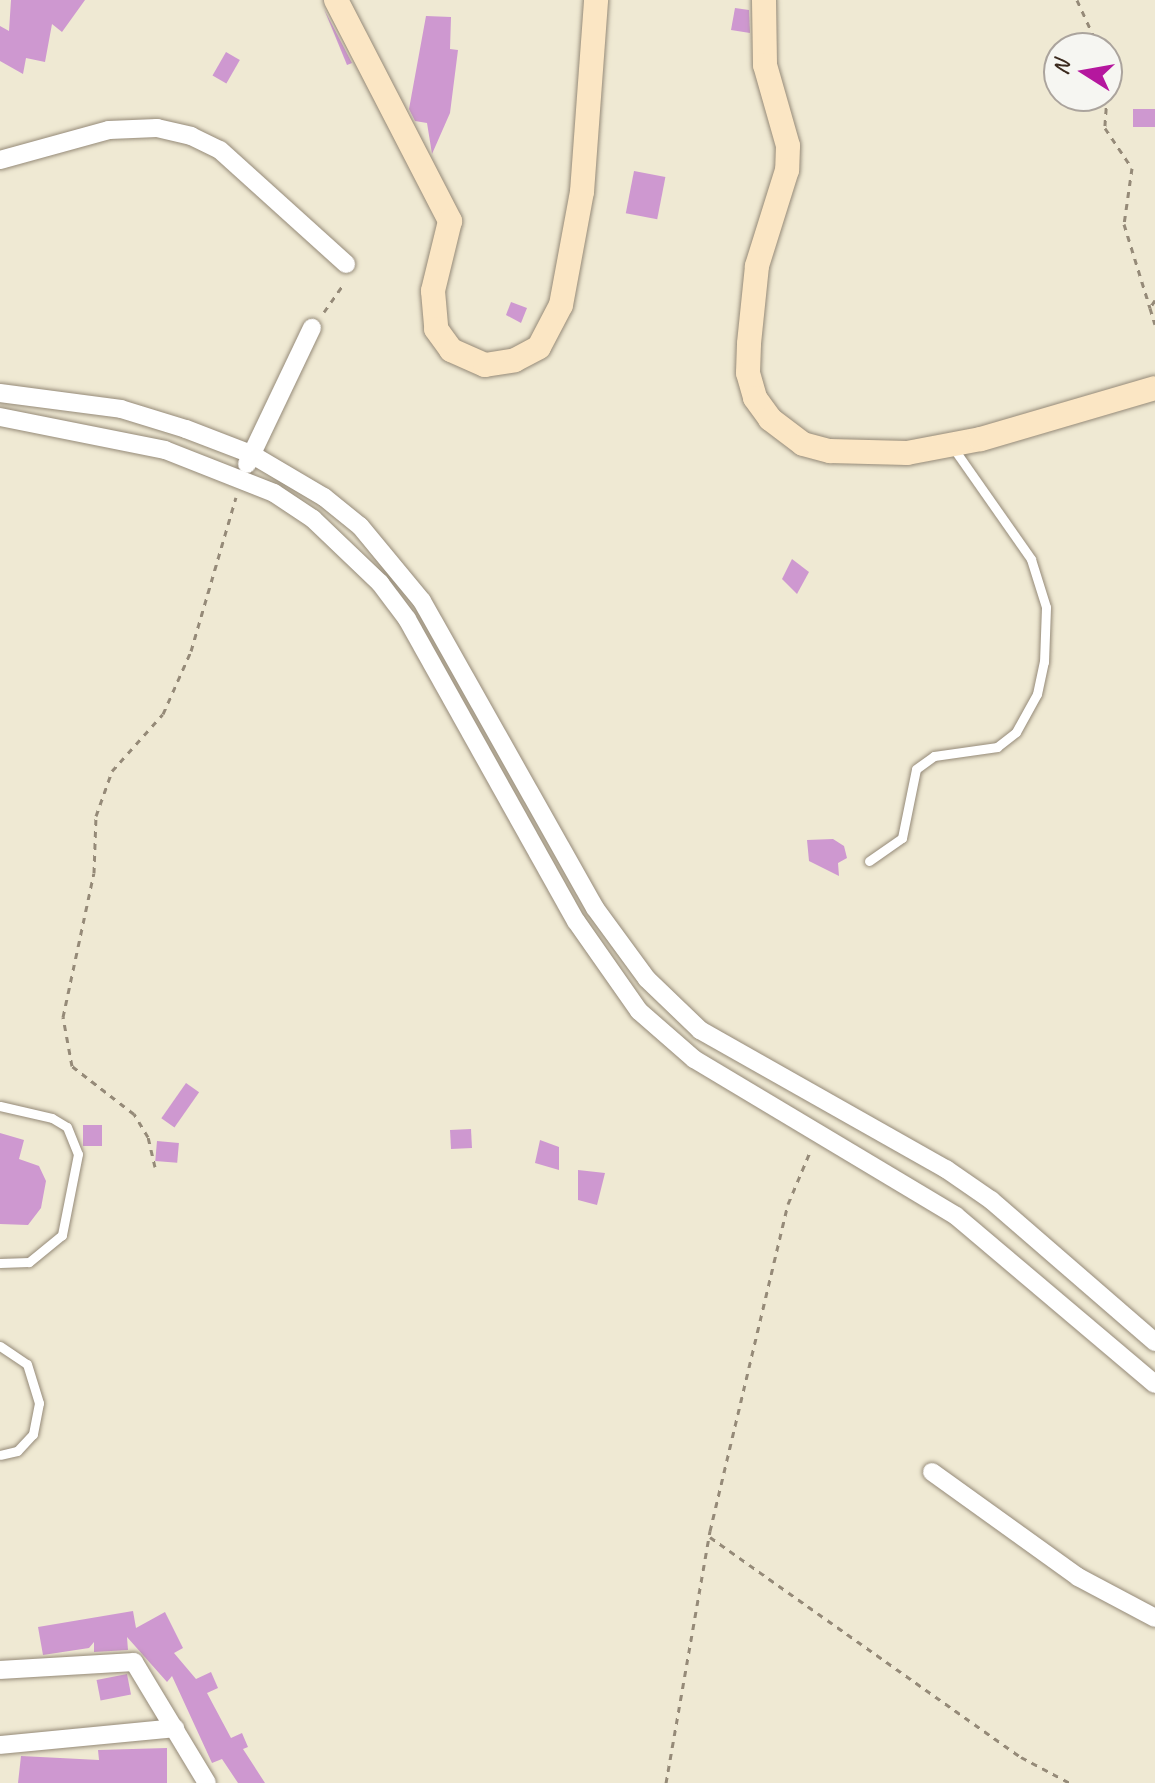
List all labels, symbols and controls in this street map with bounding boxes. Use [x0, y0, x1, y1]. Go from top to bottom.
north arrow [1043, 32, 1123, 112]
text: N [1046, 58, 1076, 77]

